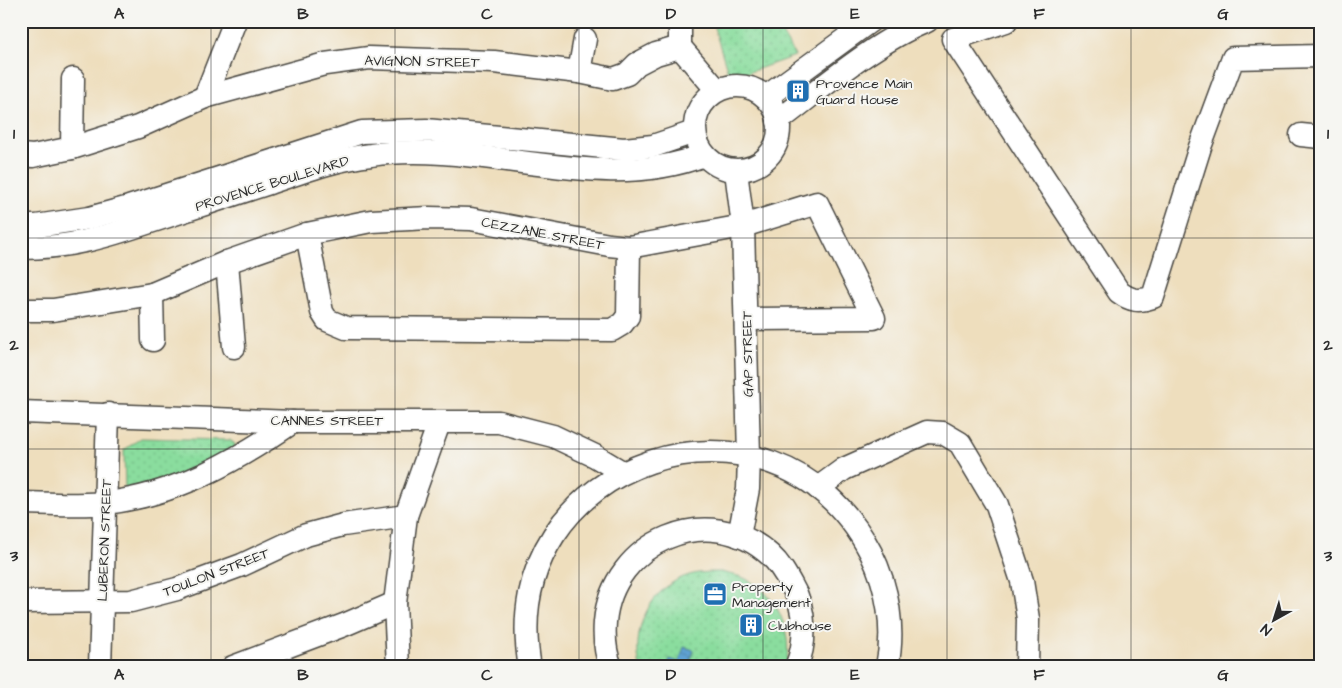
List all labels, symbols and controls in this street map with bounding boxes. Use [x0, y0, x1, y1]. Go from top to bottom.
text: A [114, 3, 125, 25]
text: B [297, 3, 309, 25]
text: C [481, 3, 493, 25]
text: D [666, 3, 677, 25]
text: E [850, 3, 860, 25]
text: F [1033, 3, 1045, 25]
text: G [1217, 3, 1229, 25]
street label: AVIGNON STREET [364, 51, 480, 73]
place label: Provence Main Guard House [816, 74, 912, 110]
building icon: Provence Main Guard House [785, 78, 811, 104]
text: 1 [13, 123, 16, 145]
text: 1 [1327, 123, 1330, 145]
street label: PROVENCE BOULEVARD [193, 151, 352, 217]
street label: CEZZANE STREET [480, 212, 606, 256]
street label: GAP STREET [737, 310, 759, 397]
text: 2 [8, 334, 19, 356]
text: 2 [1322, 334, 1333, 356]
street label: CANNES STREET [271, 411, 383, 431]
street label: LUBERON STREET [93, 478, 117, 602]
street label: TOULON STREET [160, 543, 273, 602]
text: 3 [9, 545, 19, 567]
text: 3 [1323, 545, 1333, 567]
place label: Property Management [732, 577, 811, 613]
office icon: Property Management [702, 581, 728, 607]
north arrow [1250, 596, 1300, 646]
building icon: Clubhouse [738, 612, 764, 638]
place label: Clubhouse [768, 616, 832, 636]
text: N [1257, 619, 1276, 640]
text: A [114, 664, 125, 686]
text: B [297, 664, 309, 686]
text: C [481, 664, 493, 686]
text: D [666, 664, 677, 686]
text: E [850, 664, 860, 686]
text: F [1033, 664, 1045, 686]
text: G [1217, 664, 1229, 686]

